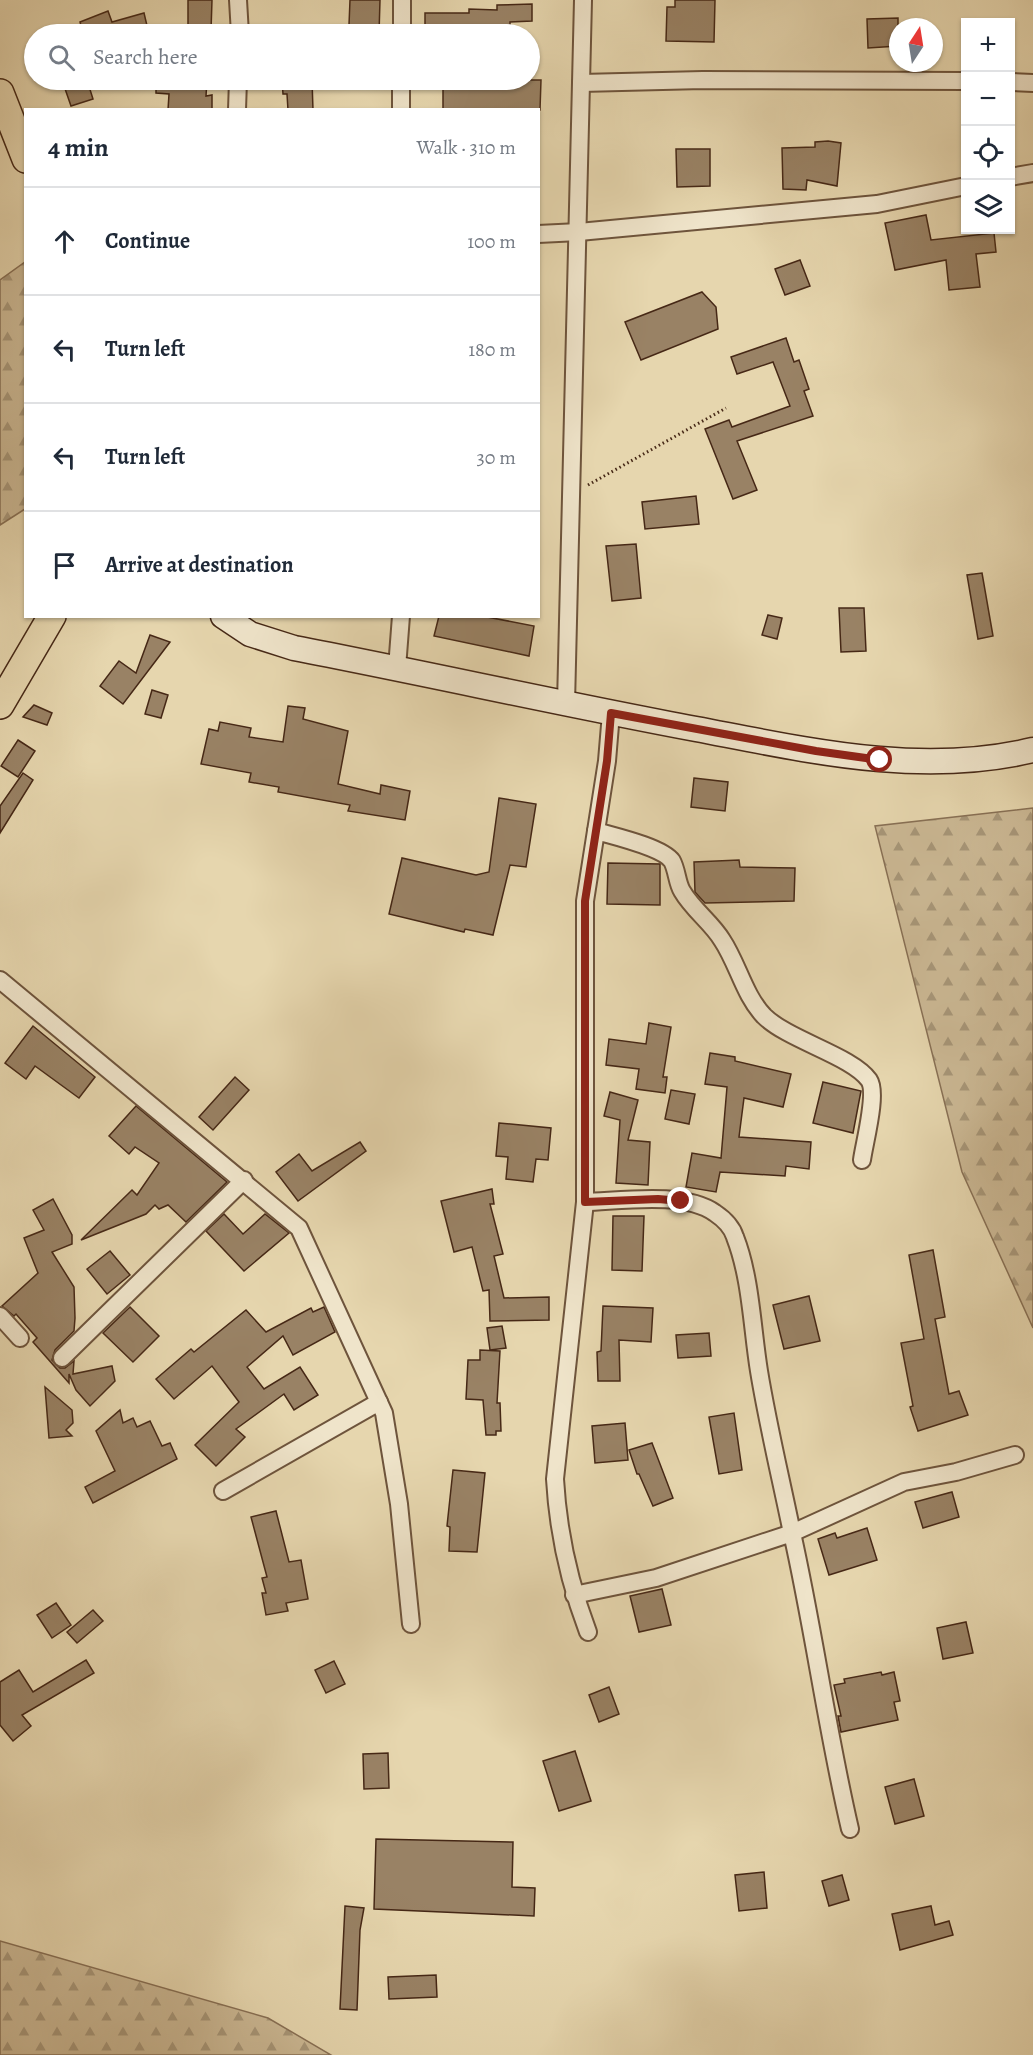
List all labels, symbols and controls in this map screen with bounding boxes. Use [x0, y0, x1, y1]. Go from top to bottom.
north arrow [889, 18, 943, 72]
map controls [961, 18, 1015, 234]
button: + [961, 18, 1015, 72]
search box [24, 24, 540, 90]
icon: search [45, 41, 78, 74]
text: Search here [93, 42, 198, 72]
button: − [961, 72, 1015, 126]
button: locate [961, 126, 1015, 180]
text: 4 min [48, 130, 109, 165]
text: Walk · 310 m [417, 134, 516, 161]
button: layers [961, 180, 1015, 234]
icon: ahead [48, 225, 81, 258]
text: Continue [105, 226, 190, 256]
text: 100 m [467, 228, 516, 255]
icon: left [48, 333, 81, 366]
text: Turn left [105, 334, 185, 364]
text: 180 m [468, 336, 516, 363]
icon: left [48, 441, 81, 474]
text: Turn left [105, 442, 185, 472]
text: 30 m [476, 444, 516, 471]
icon: arrive [48, 549, 81, 582]
text: Arrive at destination [105, 550, 294, 580]
route start [866, 746, 892, 772]
route end [667, 1187, 693, 1213]

